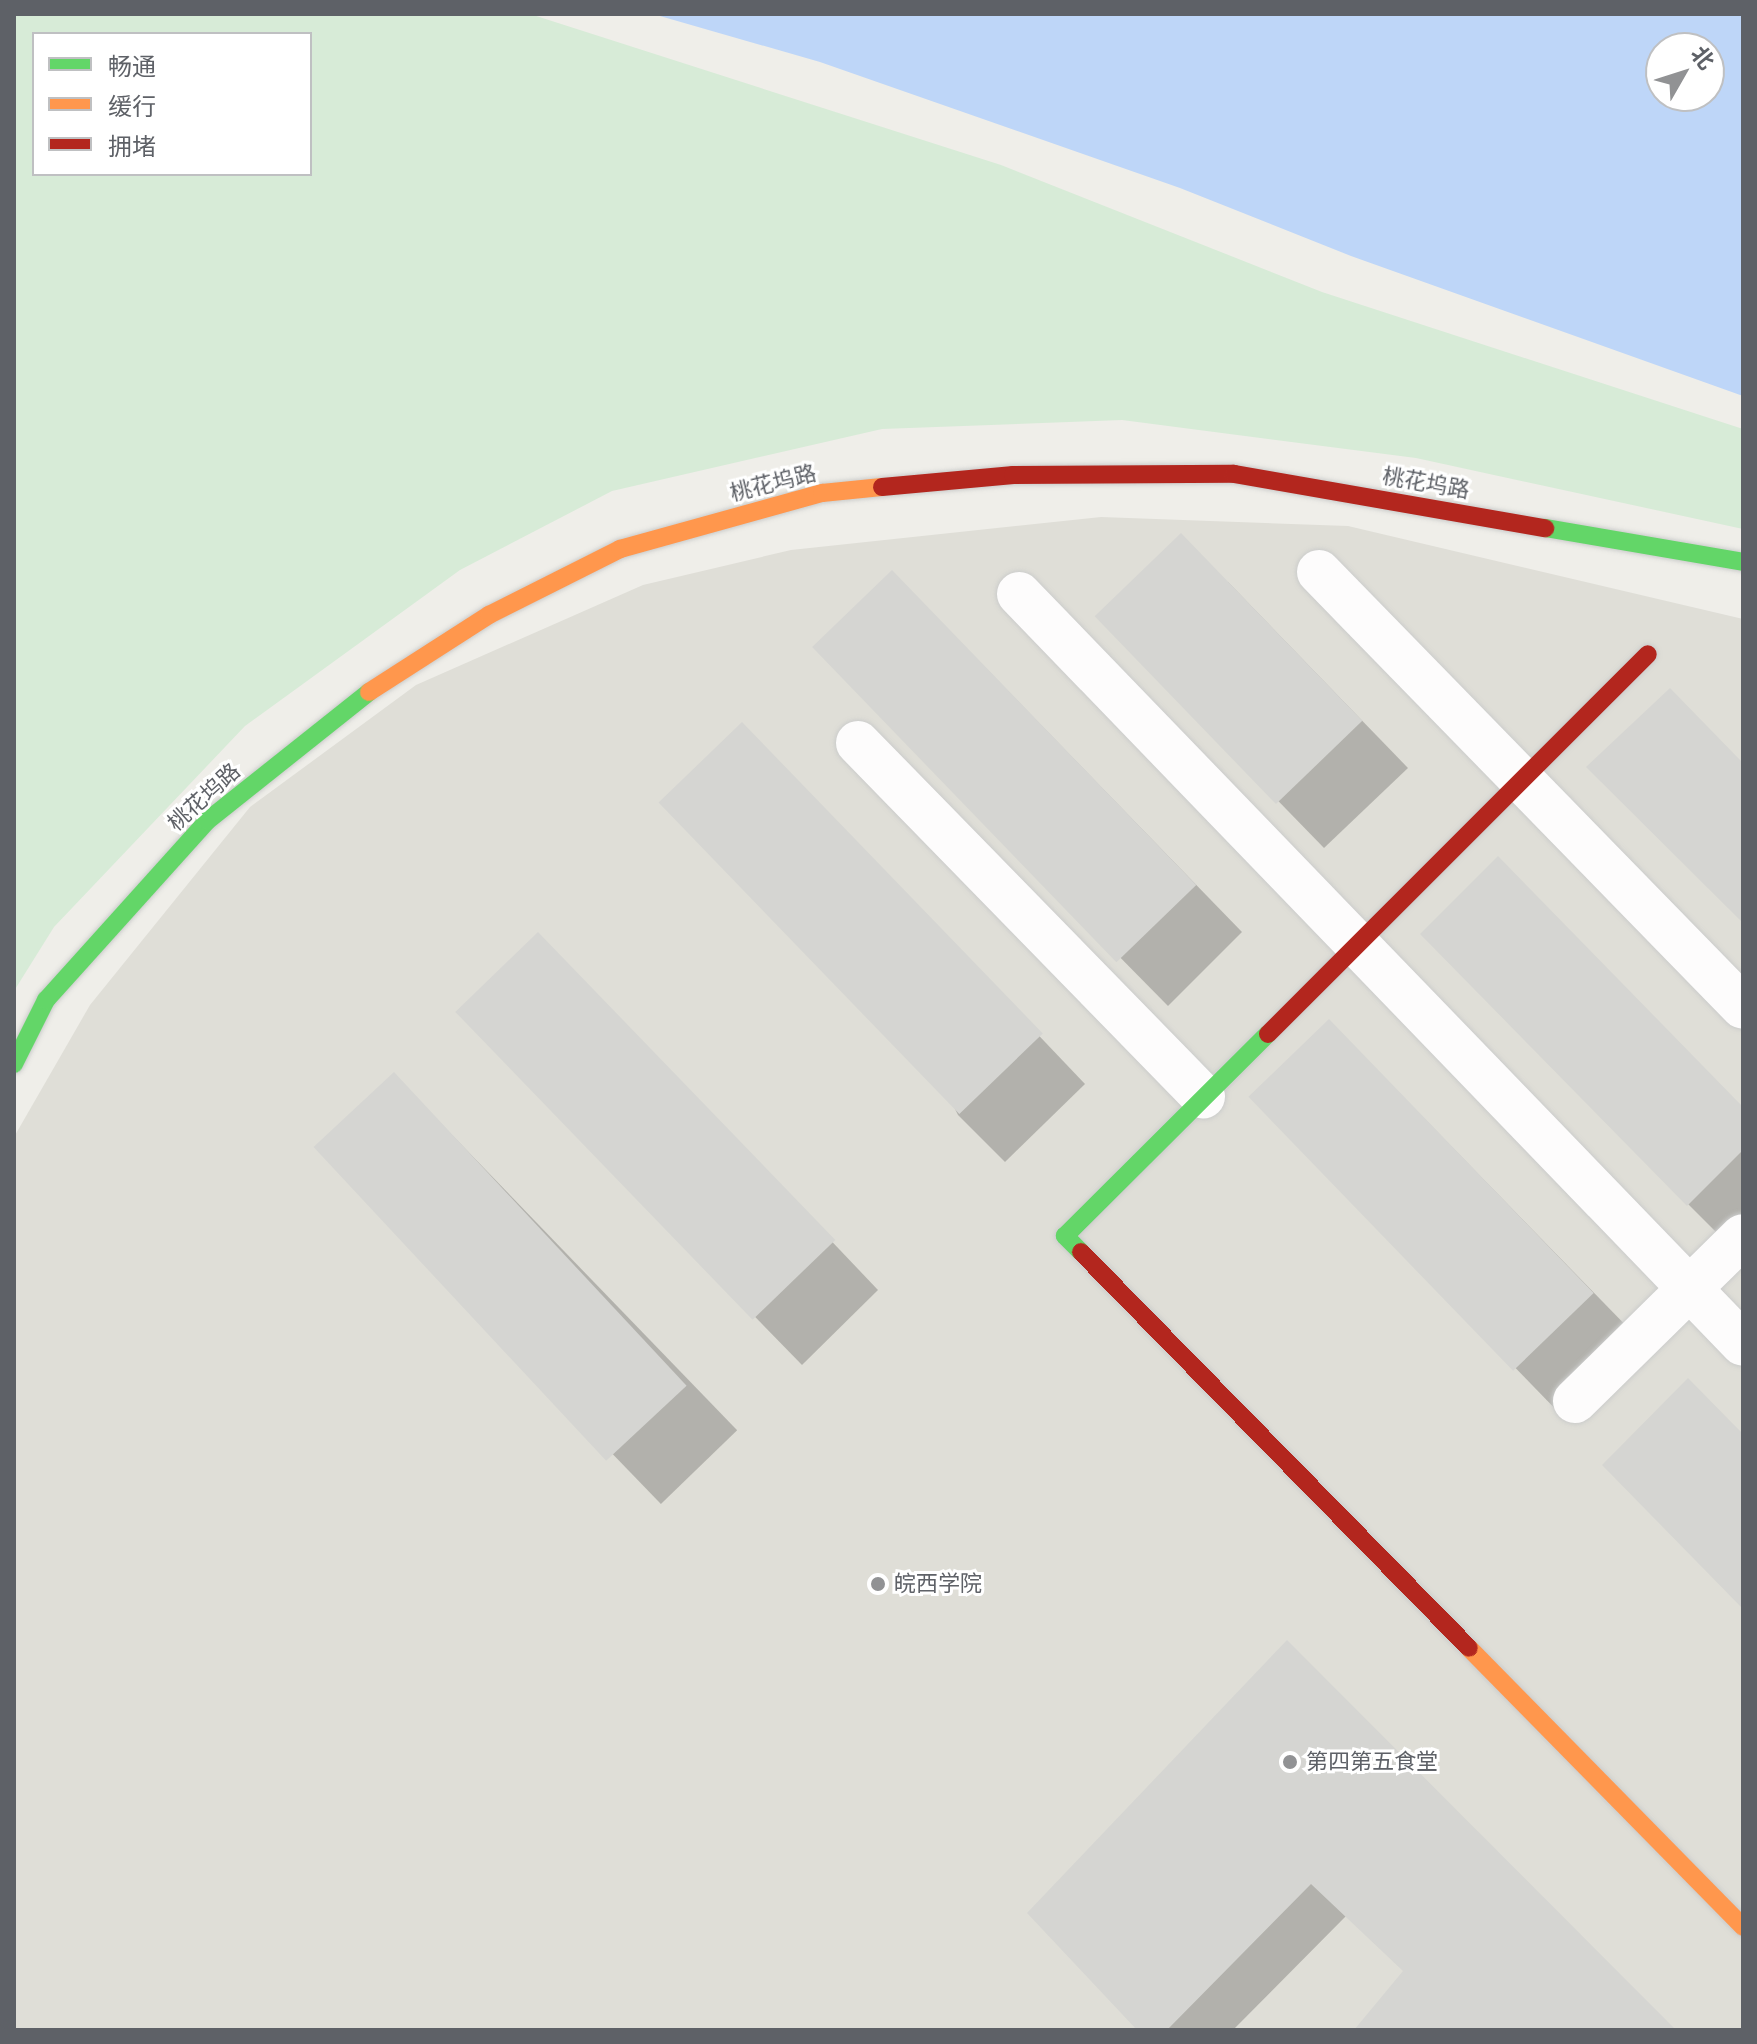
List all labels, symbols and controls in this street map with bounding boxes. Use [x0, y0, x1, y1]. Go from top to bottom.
legend [32, 32, 312, 176]
north arrow [1645, 32, 1725, 112]
text: 北 [1686, 41, 1719, 74]
text: 畅通 [108, 53, 156, 81]
text: 缓行 [108, 93, 156, 121]
text: 拥堵 [108, 133, 156, 161]
street label: 桃花坞路 [727, 460, 819, 506]
street label: 桃花坞路 [1380, 462, 1472, 504]
street label: 桃花坞路 [162, 758, 246, 836]
place label: 皖西学院 [894, 1571, 982, 1597]
marker: 皖西学院 [869, 1575, 887, 1593]
place label: 第四第五食堂 [1306, 1749, 1438, 1775]
marker: 第四第五食堂 [1281, 1753, 1299, 1771]

